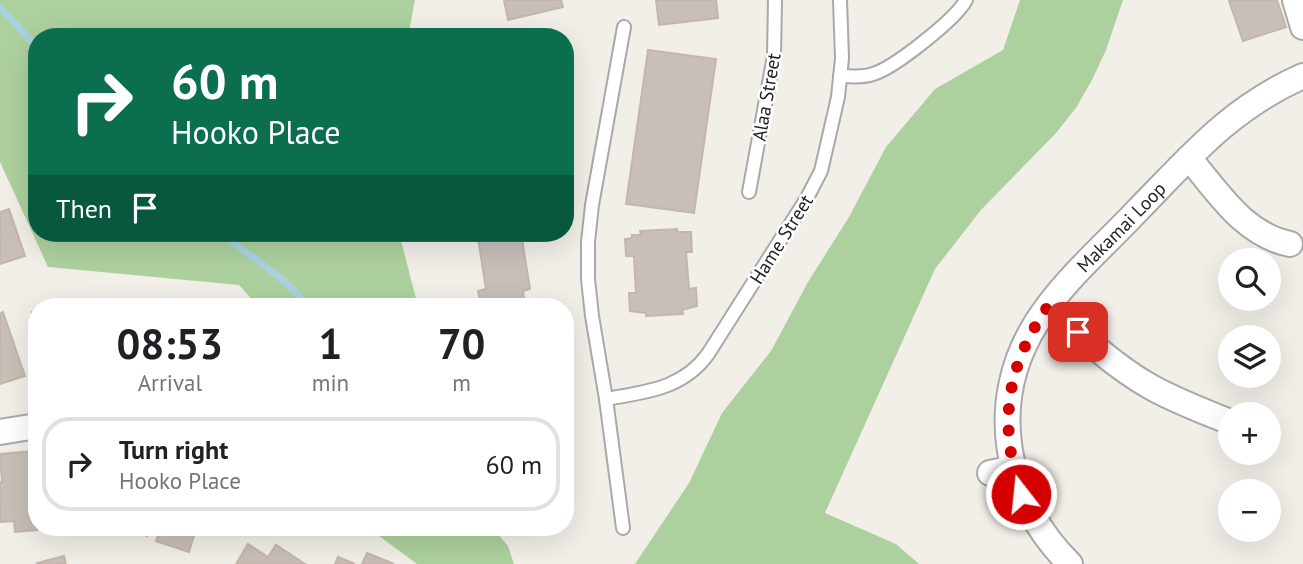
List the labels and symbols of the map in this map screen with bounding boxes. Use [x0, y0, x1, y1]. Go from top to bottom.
street label: Alaa Street [746, 50, 786, 143]
street label: Makamai Loop [1071, 177, 1171, 277]
street label: Hame Street [744, 189, 818, 288]
pin [1048, 302, 1108, 362]
position arrow [984, 457, 1058, 531]

